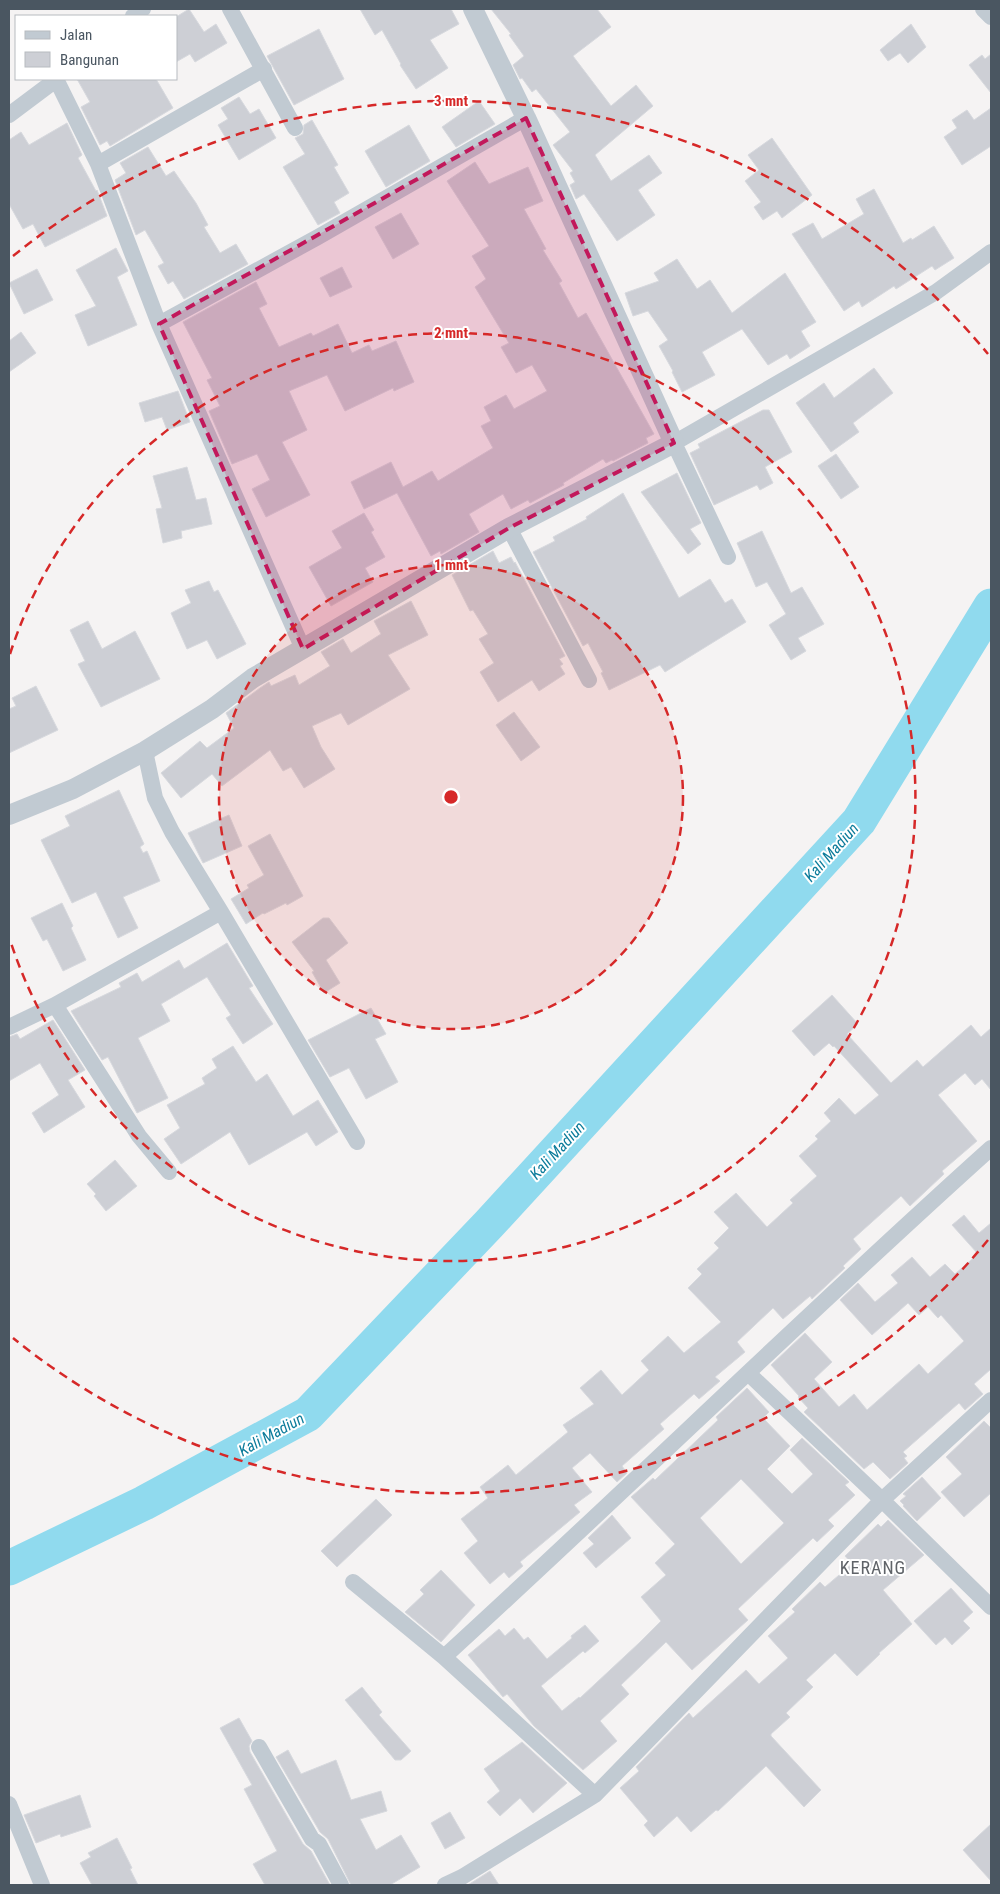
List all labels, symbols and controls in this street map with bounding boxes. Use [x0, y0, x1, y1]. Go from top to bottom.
legend [15, 15, 178, 80]
text: Jalan [60, 26, 92, 44]
text: Bangunan [60, 51, 119, 69]
text: 3 mnt [434, 92, 468, 110]
text: 2 mnt [434, 324, 468, 342]
text: 1 mnt [434, 556, 468, 574]
centre of rings [442, 788, 460, 806]
water label: Kali Madiun [800, 819, 863, 885]
water label: Kali Madiun [526, 1117, 589, 1183]
water label: Kali Madiun [235, 1409, 307, 1460]
district label: KERANG [840, 1557, 906, 1578]

